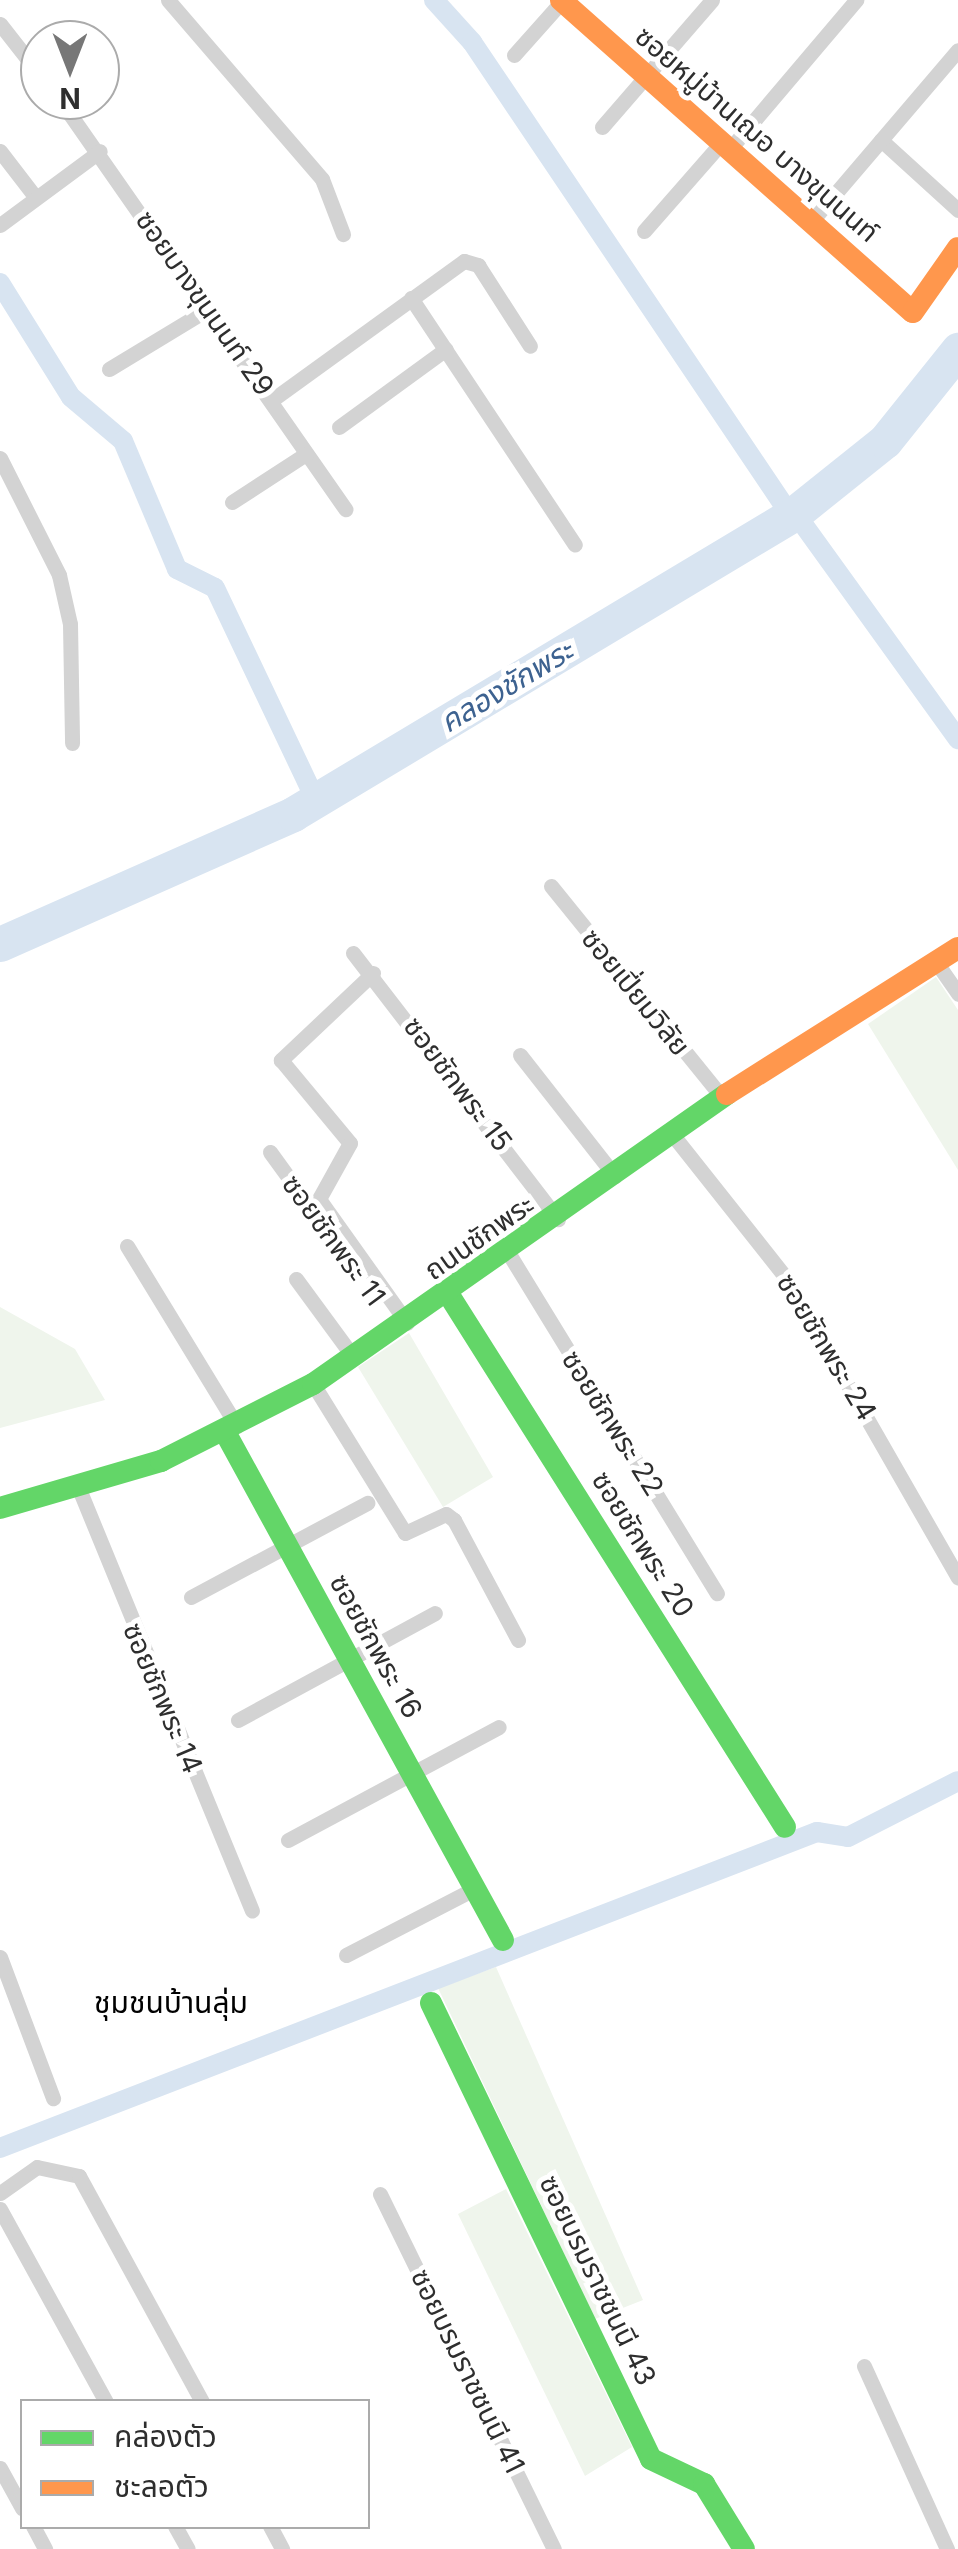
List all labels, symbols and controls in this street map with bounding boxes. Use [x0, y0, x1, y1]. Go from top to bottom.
street label: ซอยหมู่บ้านเฌอ บางขุนนนท์ [628, 19, 886, 249]
north arrow [20, 20, 120, 120]
text: N [59, 81, 81, 115]
street label: ซอยบางขุนนนท์ 29 [129, 204, 281, 402]
water label: คลองชักพระ [433, 632, 579, 740]
street label: ซอยเปี่ยมวิลัย [575, 922, 697, 1062]
street label: ซอยชักพระ 15 [397, 1010, 519, 1158]
street label: ซอยชักพระ 11 [275, 1168, 393, 1312]
street label: ถนนชักพระ [418, 1187, 540, 1287]
street label: ซอยชักพระ 24 [770, 1267, 884, 1427]
street label: ซอยชักพระ 22 [555, 1344, 671, 1502]
street label: ซอยชักพระ 20 [585, 1465, 701, 1623]
street label: ซอยชักพระ 16 [323, 1568, 429, 1724]
street label: ซอยชักพระ 14 [116, 1618, 210, 1778]
district label: ชุมชนบ้านลุ่ม [94, 1984, 248, 2020]
street label: ซอยบรมราชชนนี 43 [533, 2170, 663, 2390]
street label: ซอยบรมราชชนนี 41 [404, 2263, 532, 2479]
legend [20, 2399, 370, 2529]
text: คล่องตัว [114, 2418, 217, 2454]
text: ชะลอตัว [114, 2468, 209, 2504]

